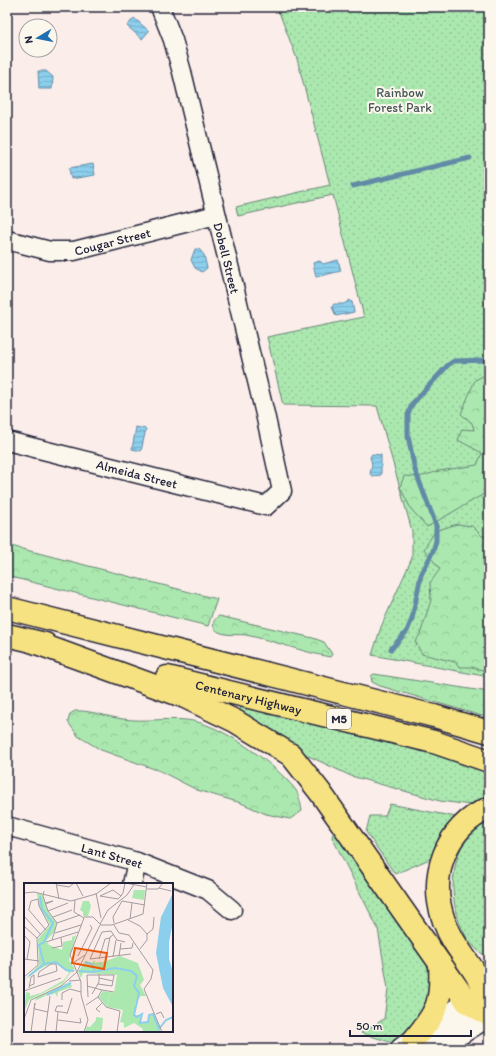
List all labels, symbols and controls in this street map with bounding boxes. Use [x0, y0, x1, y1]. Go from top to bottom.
north arrow [18, 18, 58, 58]
text: N [22, 35, 36, 44]
park label: Rainbow Forest Park [368, 85, 432, 115]
street label: Dobell Street [210, 221, 243, 295]
street label: Cougar Street [73, 225, 152, 259]
street label: Almeida Street [95, 457, 179, 492]
street label: Centenary Highway [194, 677, 303, 718]
road number: M5 [327, 709, 351, 729]
street label: Lant Street [79, 840, 145, 872]
inset map [24, 883, 173, 1032]
scale bar [350, 1012, 471, 1038]
text: 50 m [356, 1019, 382, 1033]

